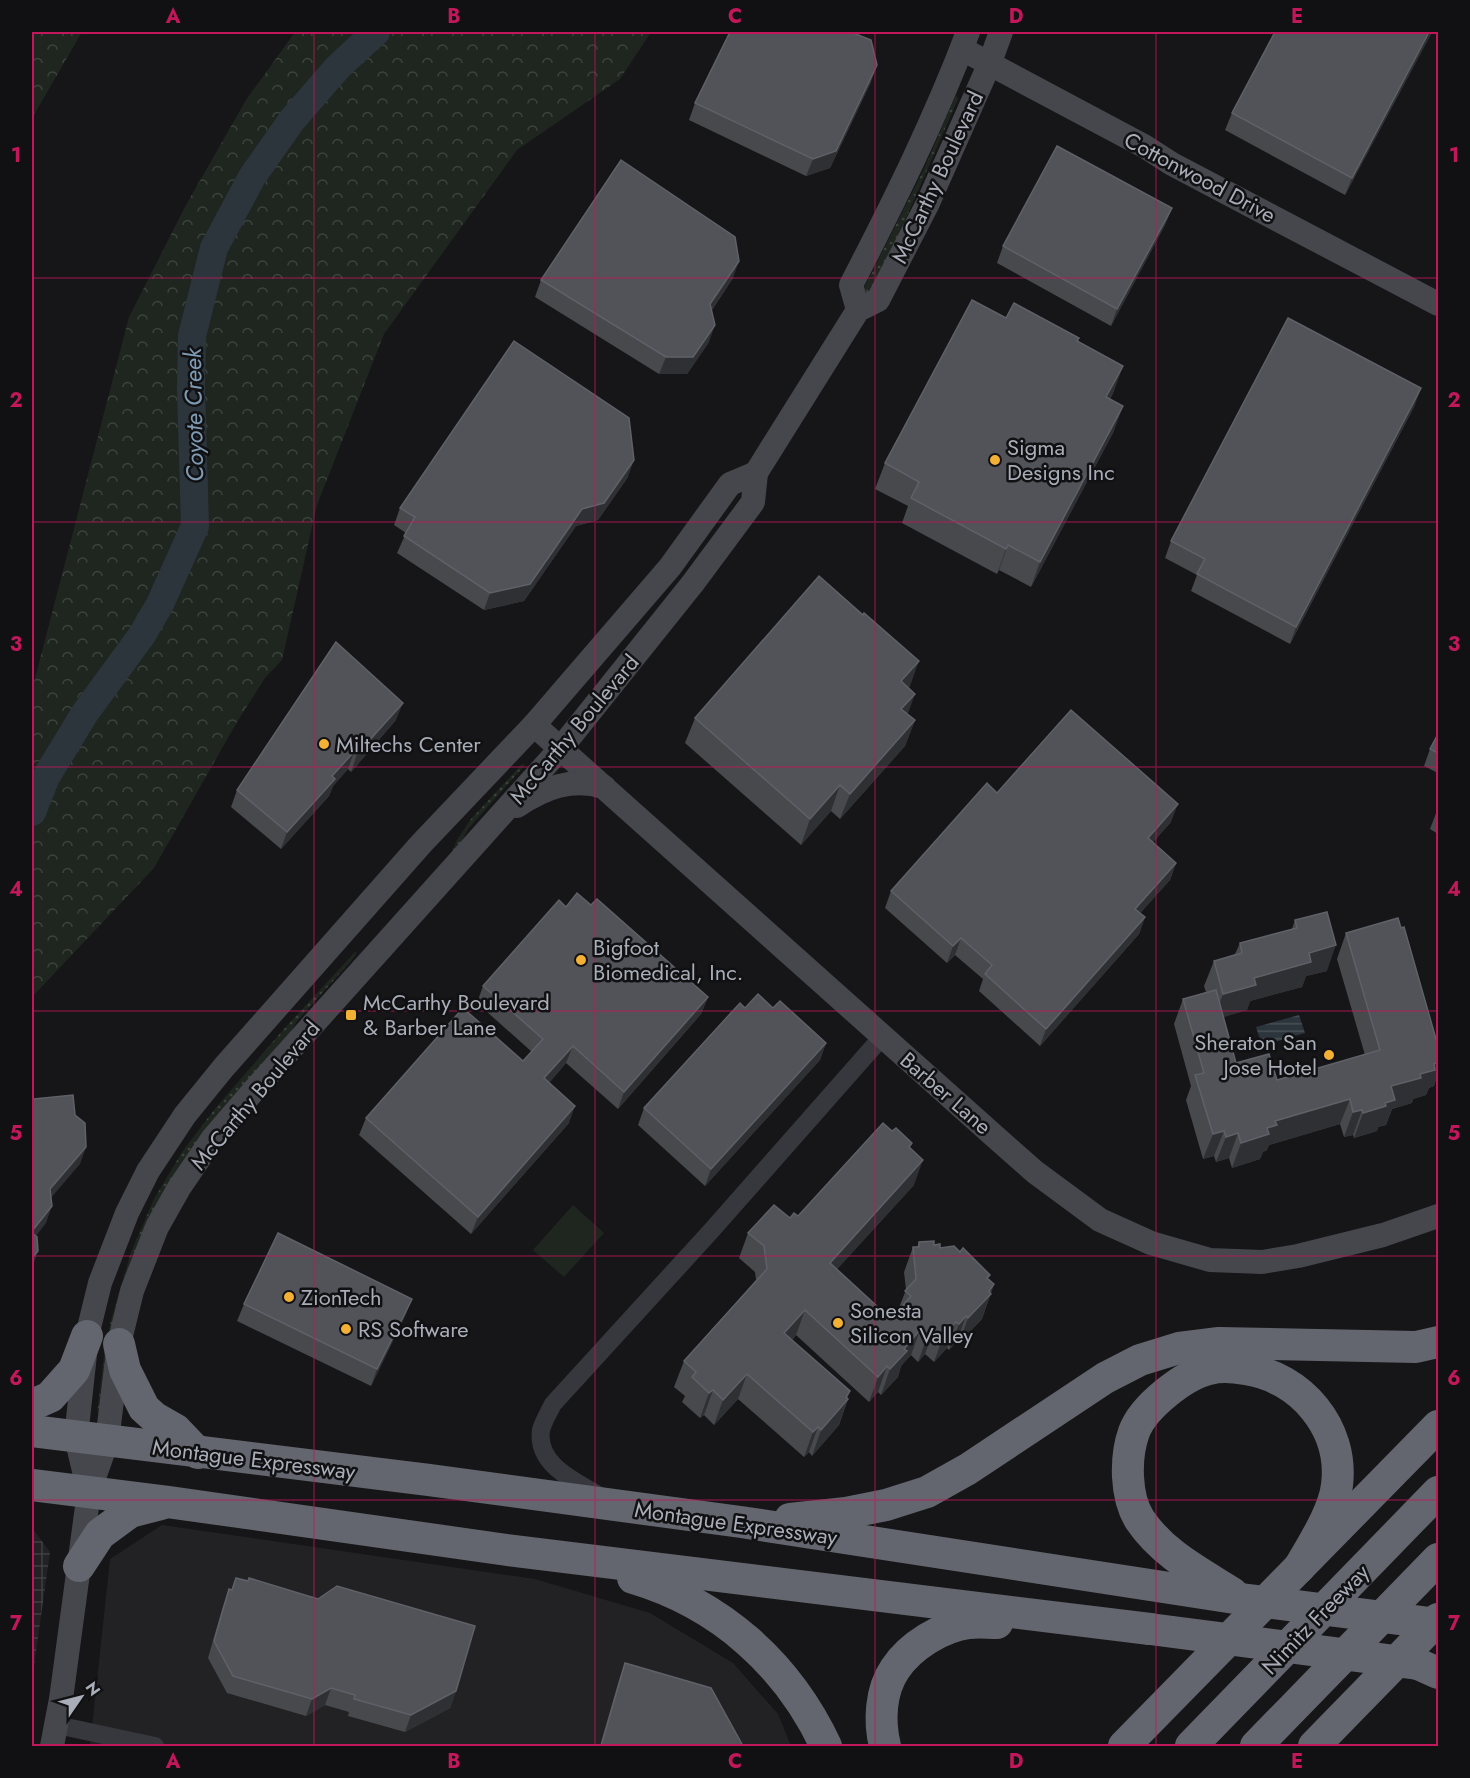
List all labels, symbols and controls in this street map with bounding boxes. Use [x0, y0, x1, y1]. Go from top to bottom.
text: A [165, 2, 181, 31]
text: B [447, 2, 461, 31]
text: C [728, 2, 742, 31]
text: D [1009, 2, 1023, 31]
text: E [1291, 2, 1303, 31]
street label: McCarthy Boulevard [883, 86, 991, 268]
street label: Cottonwood Drive [1118, 123, 1282, 231]
text: 1 [11, 141, 21, 170]
text: 1 [1449, 141, 1459, 170]
water label: Coyote Creek [175, 346, 212, 482]
text: 2 [9, 386, 23, 415]
text: 2 [1447, 386, 1461, 415]
place label: Sigma Designs Inc [1007, 431, 1115, 488]
marker: Sigma Designs Inc [988, 453, 1002, 467]
text: 3 [10, 630, 22, 659]
text: 3 [1448, 630, 1460, 659]
street label: McCarthy Boulevard [502, 647, 646, 811]
place label: Miltechs Center [336, 728, 481, 760]
marker: Miltechs Center [317, 737, 331, 751]
text: 4 [9, 875, 23, 904]
text: 4 [1447, 875, 1461, 904]
place label: Bigfoot Biomedical, Inc. [593, 931, 743, 988]
marker: Bigfoot Biomedical, Inc. [574, 953, 588, 967]
place label: McCarthy Boulevard & Barber Lane [363, 986, 550, 1043]
marker: McCarthy Boulevard & Barber Lane [344, 1008, 358, 1022]
street label: McCarthy Boulevard [183, 1013, 327, 1177]
place label: Sheraton San Jose Hotel [1194, 1026, 1317, 1083]
street label: Barber Lane [893, 1044, 999, 1142]
marker: Sheraton San Jose Hotel [1322, 1048, 1336, 1062]
text: 5 [10, 1119, 23, 1148]
text: 5 [1448, 1119, 1461, 1148]
place label: ZionTech [301, 1281, 382, 1313]
marker: ZionTech [282, 1290, 296, 1304]
place label: Sonesta Silicon Valley [850, 1294, 973, 1351]
place label: RS Software [358, 1313, 469, 1345]
marker: Sonesta Silicon Valley [831, 1316, 845, 1330]
marker: RS Software [339, 1322, 353, 1336]
text: 6 [9, 1364, 23, 1393]
text: 6 [1447, 1364, 1461, 1393]
street label: Montague Expressway [151, 1431, 358, 1487]
street label: Montague Expressway [633, 1493, 840, 1553]
street label: Nimitz Freeway [1254, 1556, 1376, 1682]
text: 7 [10, 1609, 23, 1638]
text: 7 [1448, 1609, 1461, 1638]
north arrow [51, 1667, 111, 1727]
text: N [80, 1677, 106, 1700]
text: A [165, 1747, 181, 1776]
text: B [447, 1747, 461, 1776]
text: C [728, 1747, 742, 1776]
text: D [1009, 1747, 1023, 1776]
text: E [1291, 1747, 1303, 1776]

